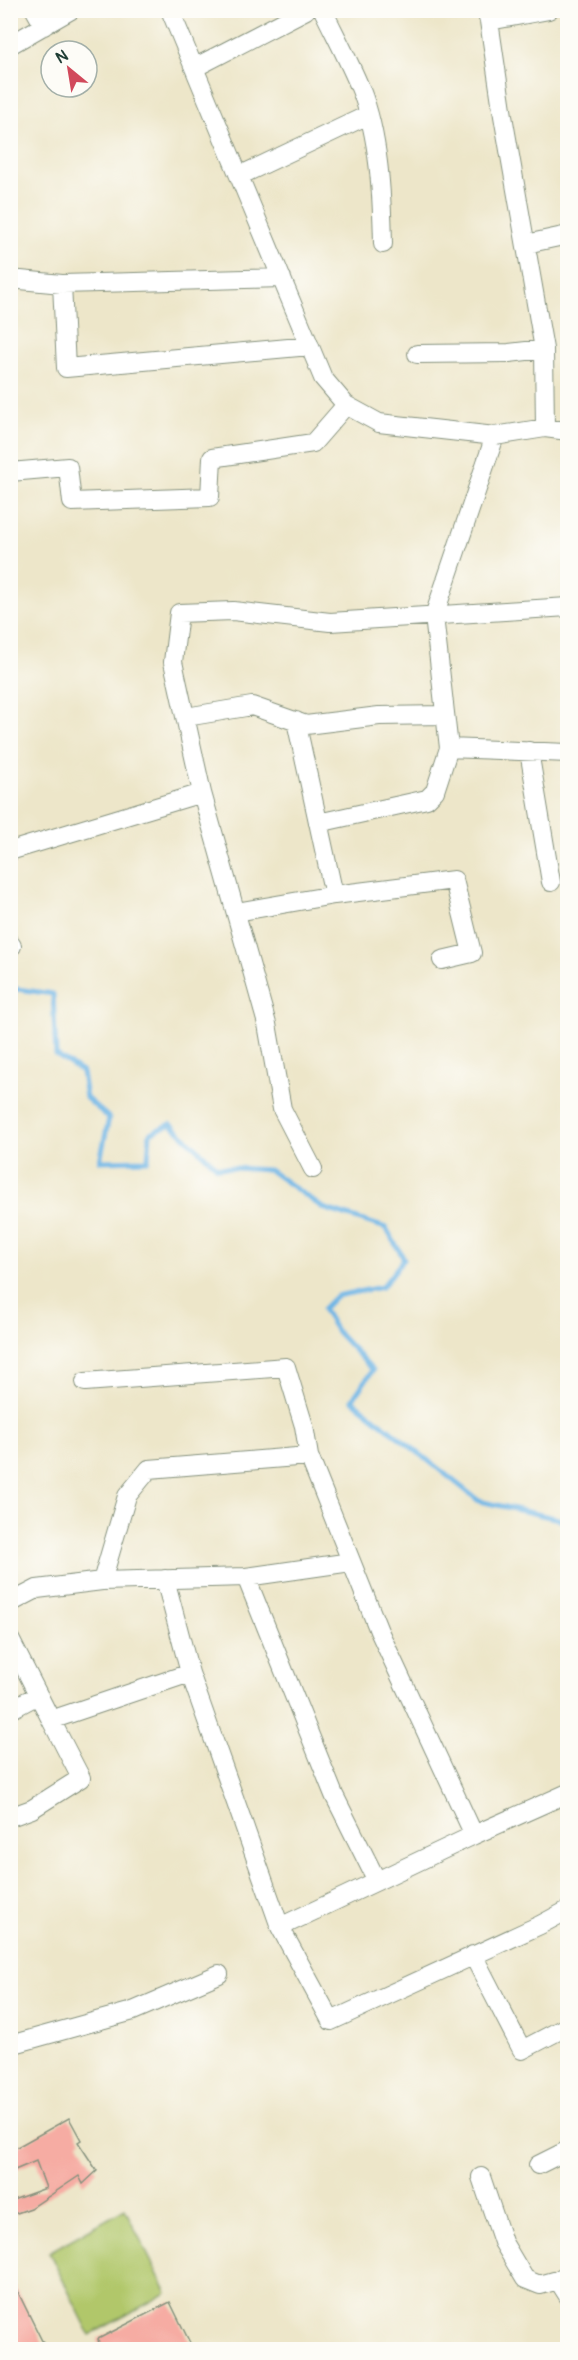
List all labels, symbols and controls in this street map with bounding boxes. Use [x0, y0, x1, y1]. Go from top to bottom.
north arrow [39, 39, 99, 99]
text: N [52, 45, 72, 68]

